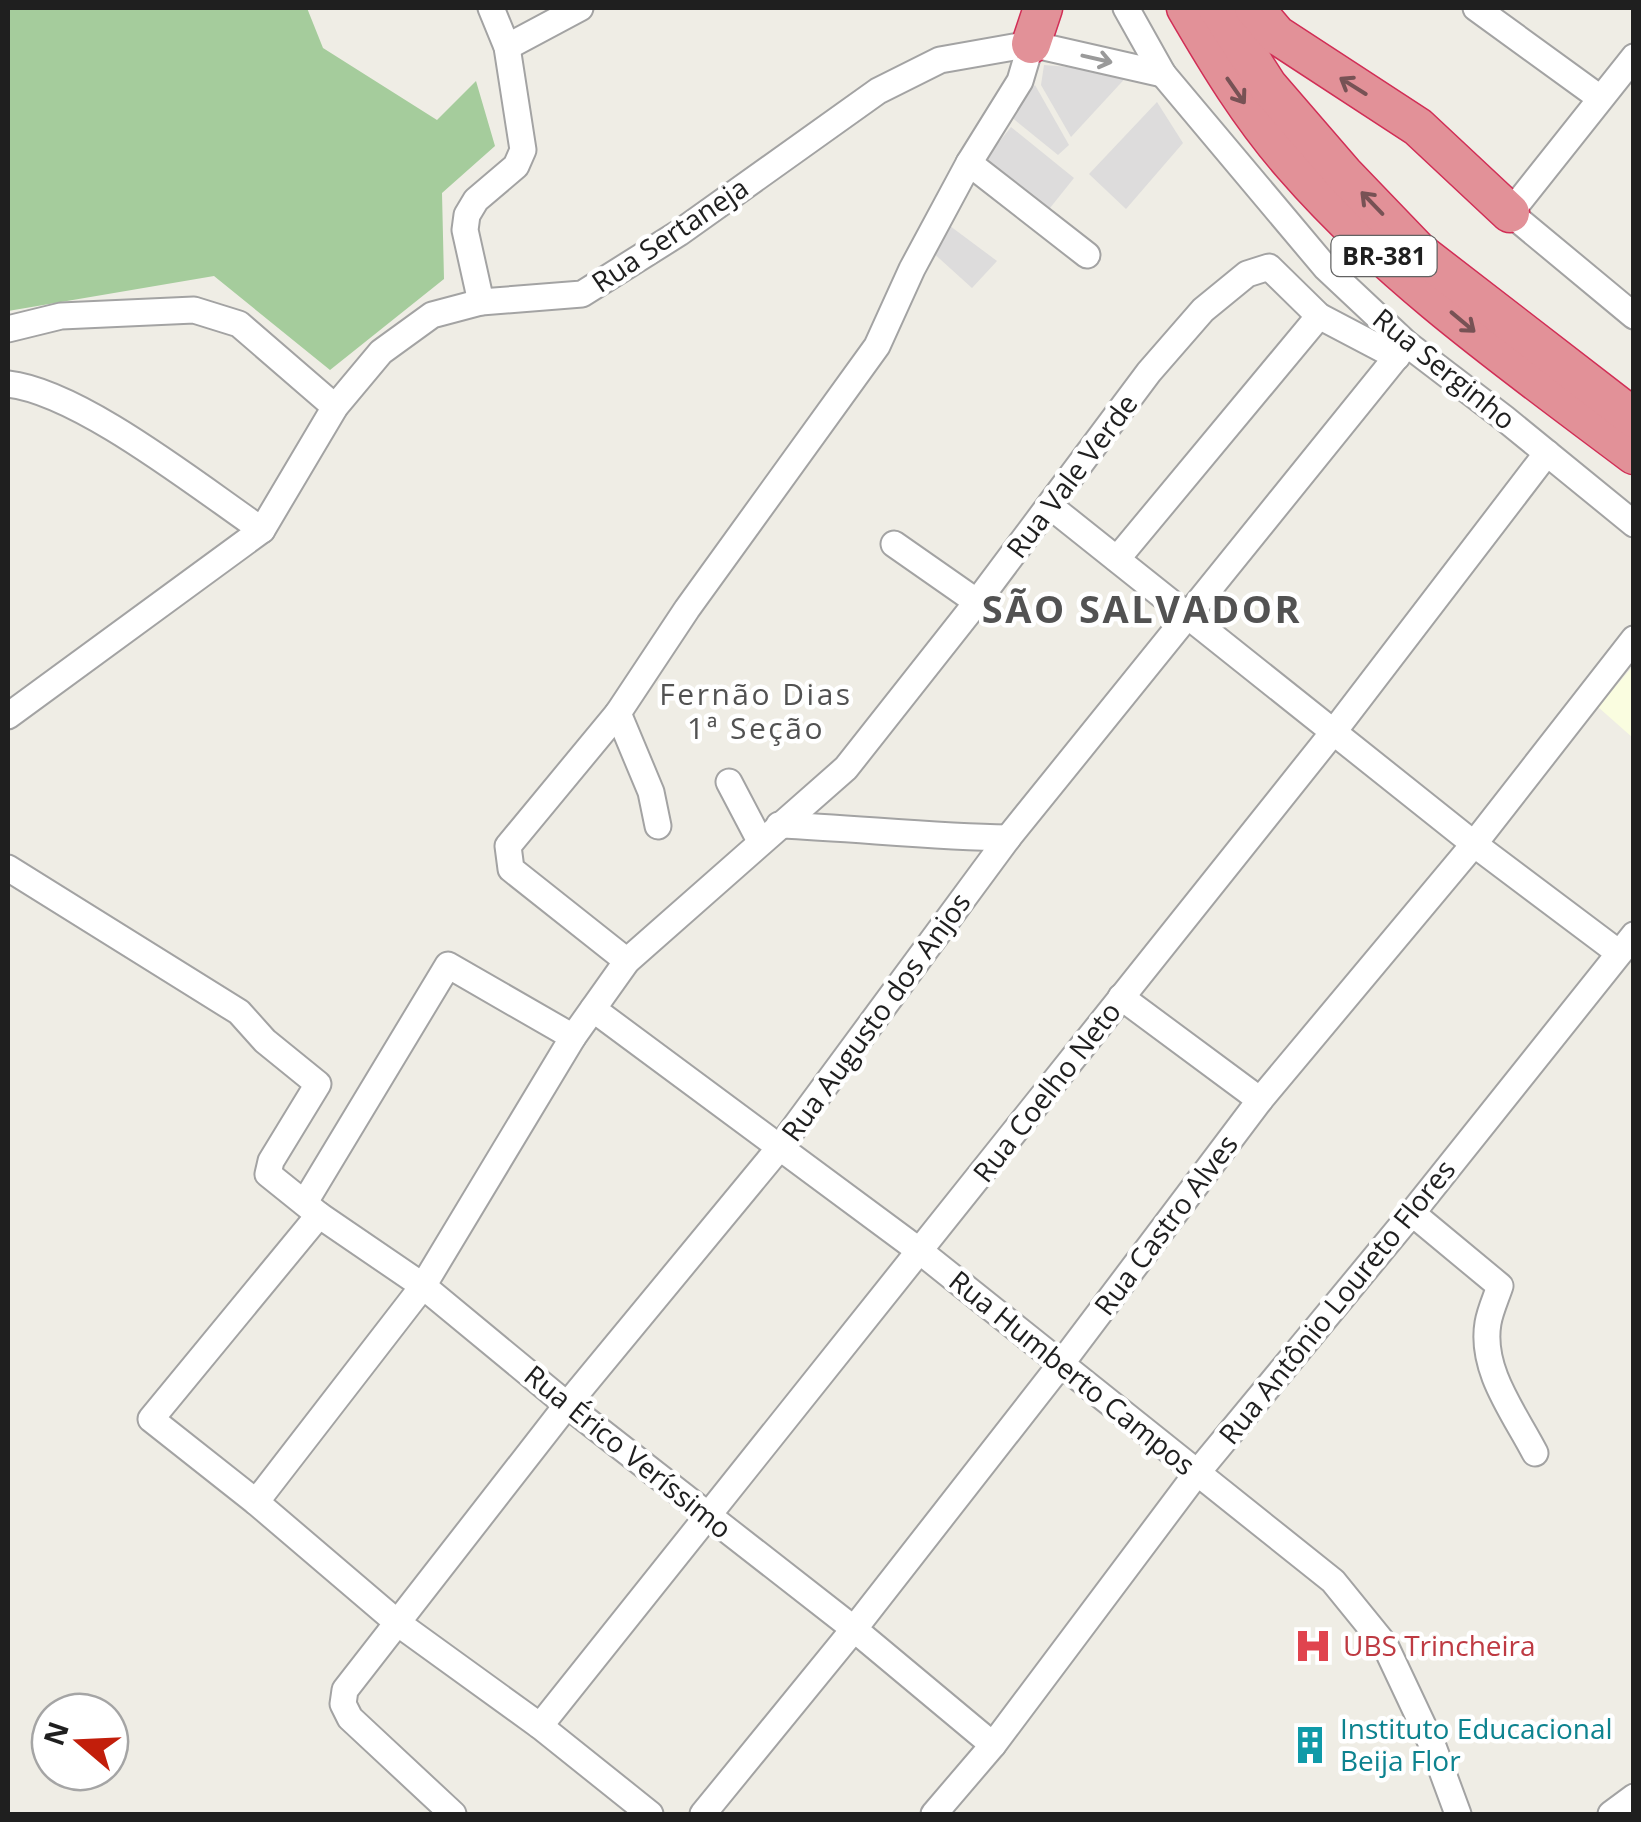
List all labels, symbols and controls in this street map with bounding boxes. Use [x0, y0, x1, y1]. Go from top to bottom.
one-way arrow [1080, 51, 1112, 69]
one-way arrow [1340, 76, 1368, 97]
one-way arrow [1225, 77, 1246, 104]
street label: Rua Sertaneja [584, 168, 755, 300]
one-way arrow [1360, 192, 1384, 216]
road number: BR-381 [1332, 236, 1436, 276]
street label: Rua Serginho [1365, 299, 1524, 438]
one-way arrow [1449, 311, 1475, 333]
street label: Rua Vale Verde [997, 386, 1145, 565]
district label: SÃO SALVADOR [982, 582, 1302, 634]
district label: Fernão Dias 1ª Seção [659, 673, 853, 748]
street label: Rua Augusto dos Anjos [772, 884, 978, 1148]
street label: Rua Coelho Neto [964, 993, 1129, 1190]
street label: Rua Castro Alves [1085, 1126, 1246, 1323]
street label: Rua Antônio Loureto Flores [1209, 1151, 1463, 1452]
street label: Rua Humberto Campos [942, 1261, 1203, 1483]
street label: Rua Érico Veríssimo [517, 1356, 740, 1547]
hospital icon: UBS Trincheira [1292, 1625, 1334, 1667]
place label: UBS Trincheira [1343, 1626, 1536, 1664]
north arrow [30, 1692, 130, 1792]
place label: Instituto Educacional Beija Flor [1340, 1709, 1613, 1779]
text: N [34, 1717, 77, 1750]
building icon: Instituto Educacional Beija Flor [1289, 1724, 1331, 1766]

